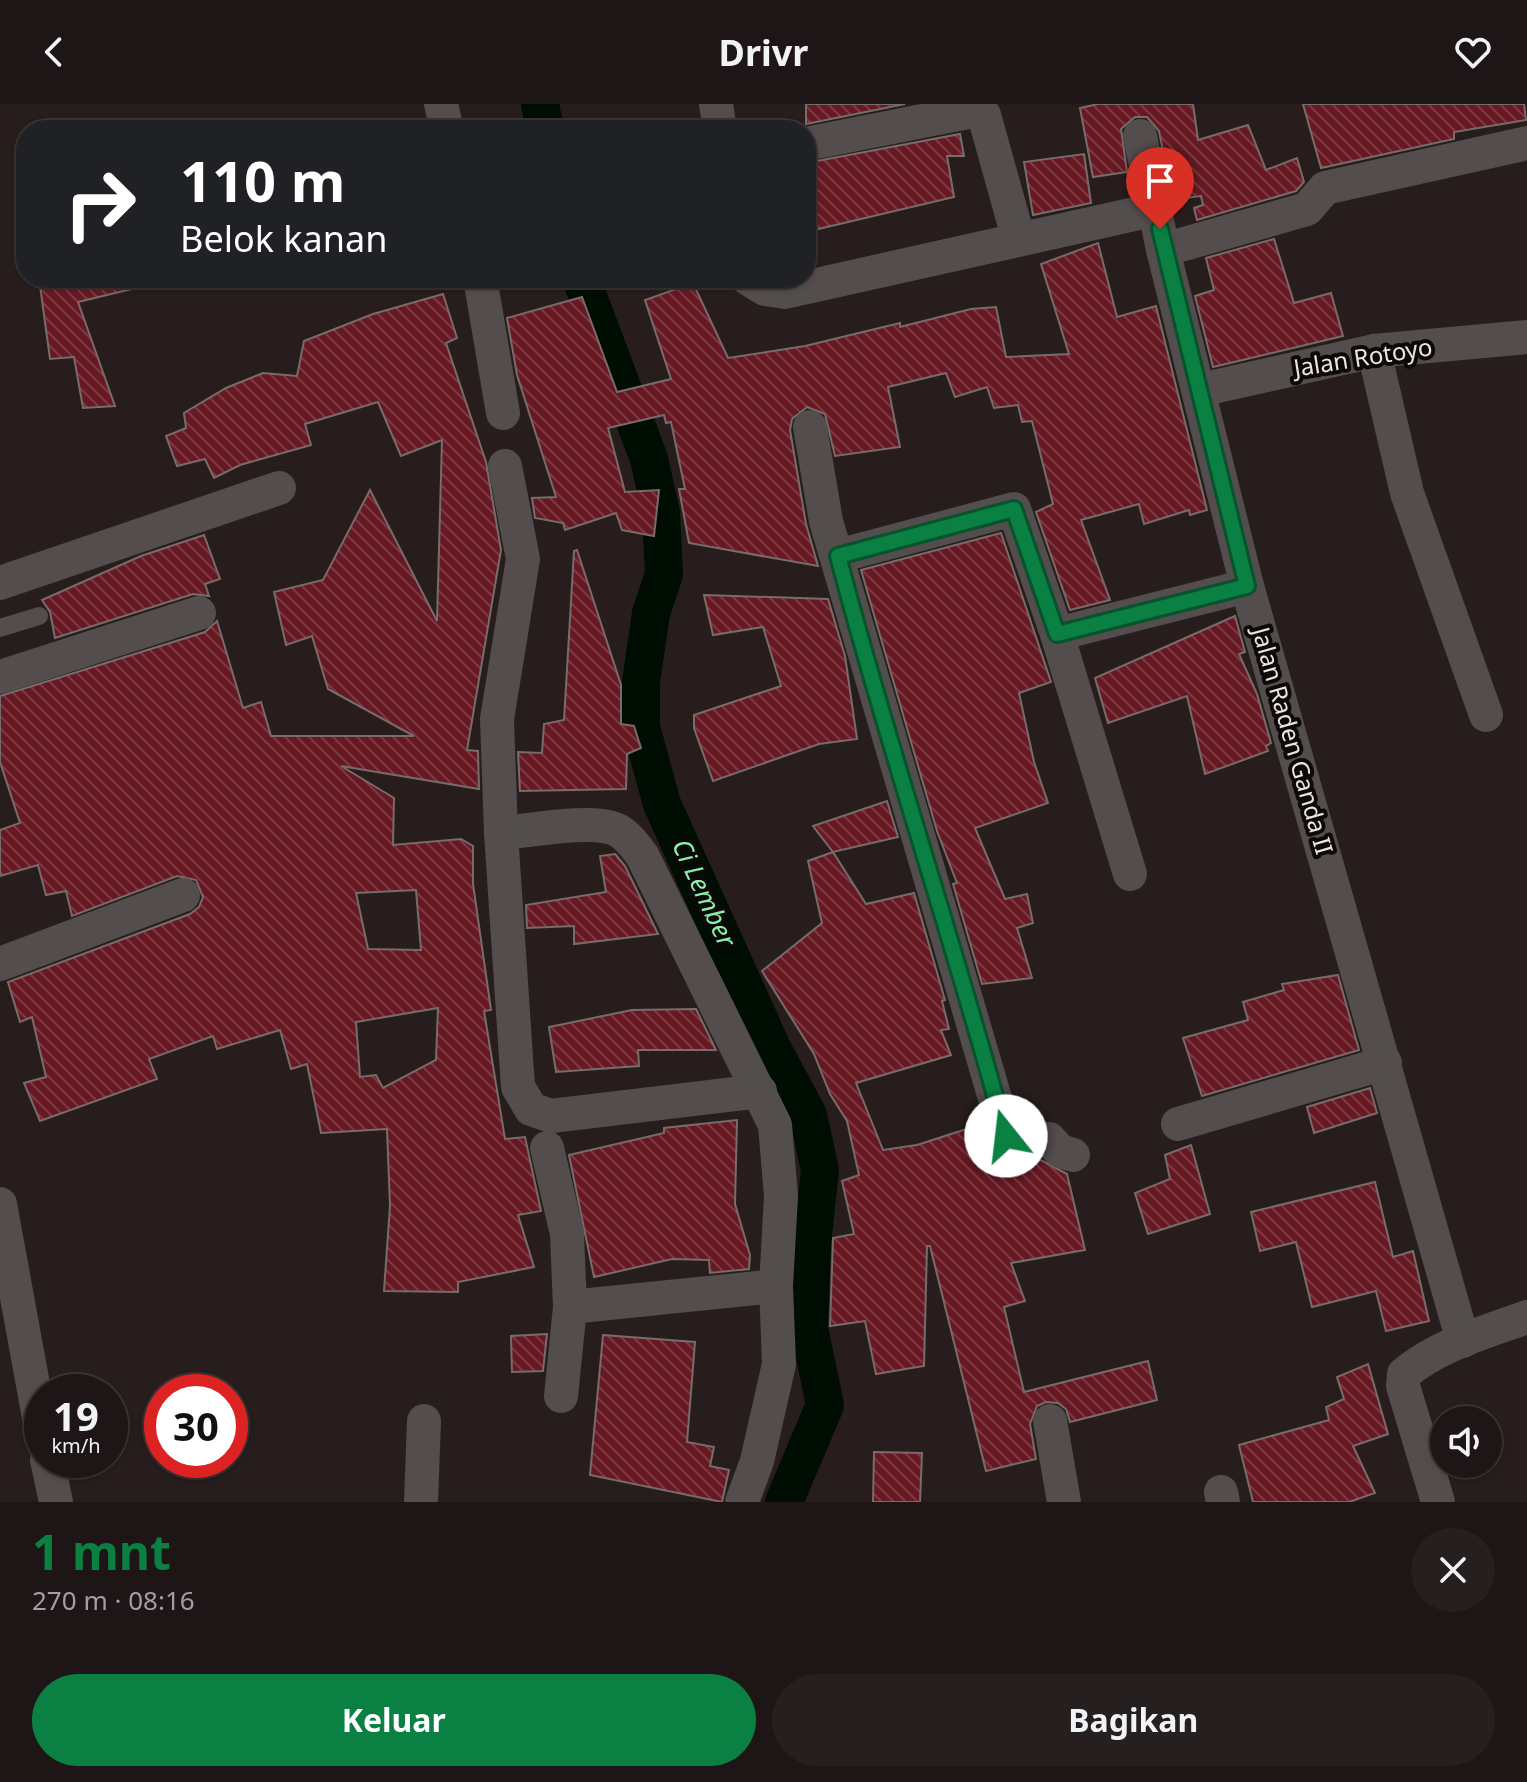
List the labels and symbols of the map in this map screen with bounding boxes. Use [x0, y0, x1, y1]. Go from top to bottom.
pin [1126, 147, 1194, 229]
street label: Jalan Rotoyo [1289, 329, 1434, 384]
street label: Jalan Raden Ganda II [1245, 621, 1342, 858]
water label: Ci Lember [664, 833, 746, 954]
position arrow [964, 1094, 1048, 1178]
speed limit sign: 30 [144, 1374, 248, 1478]

